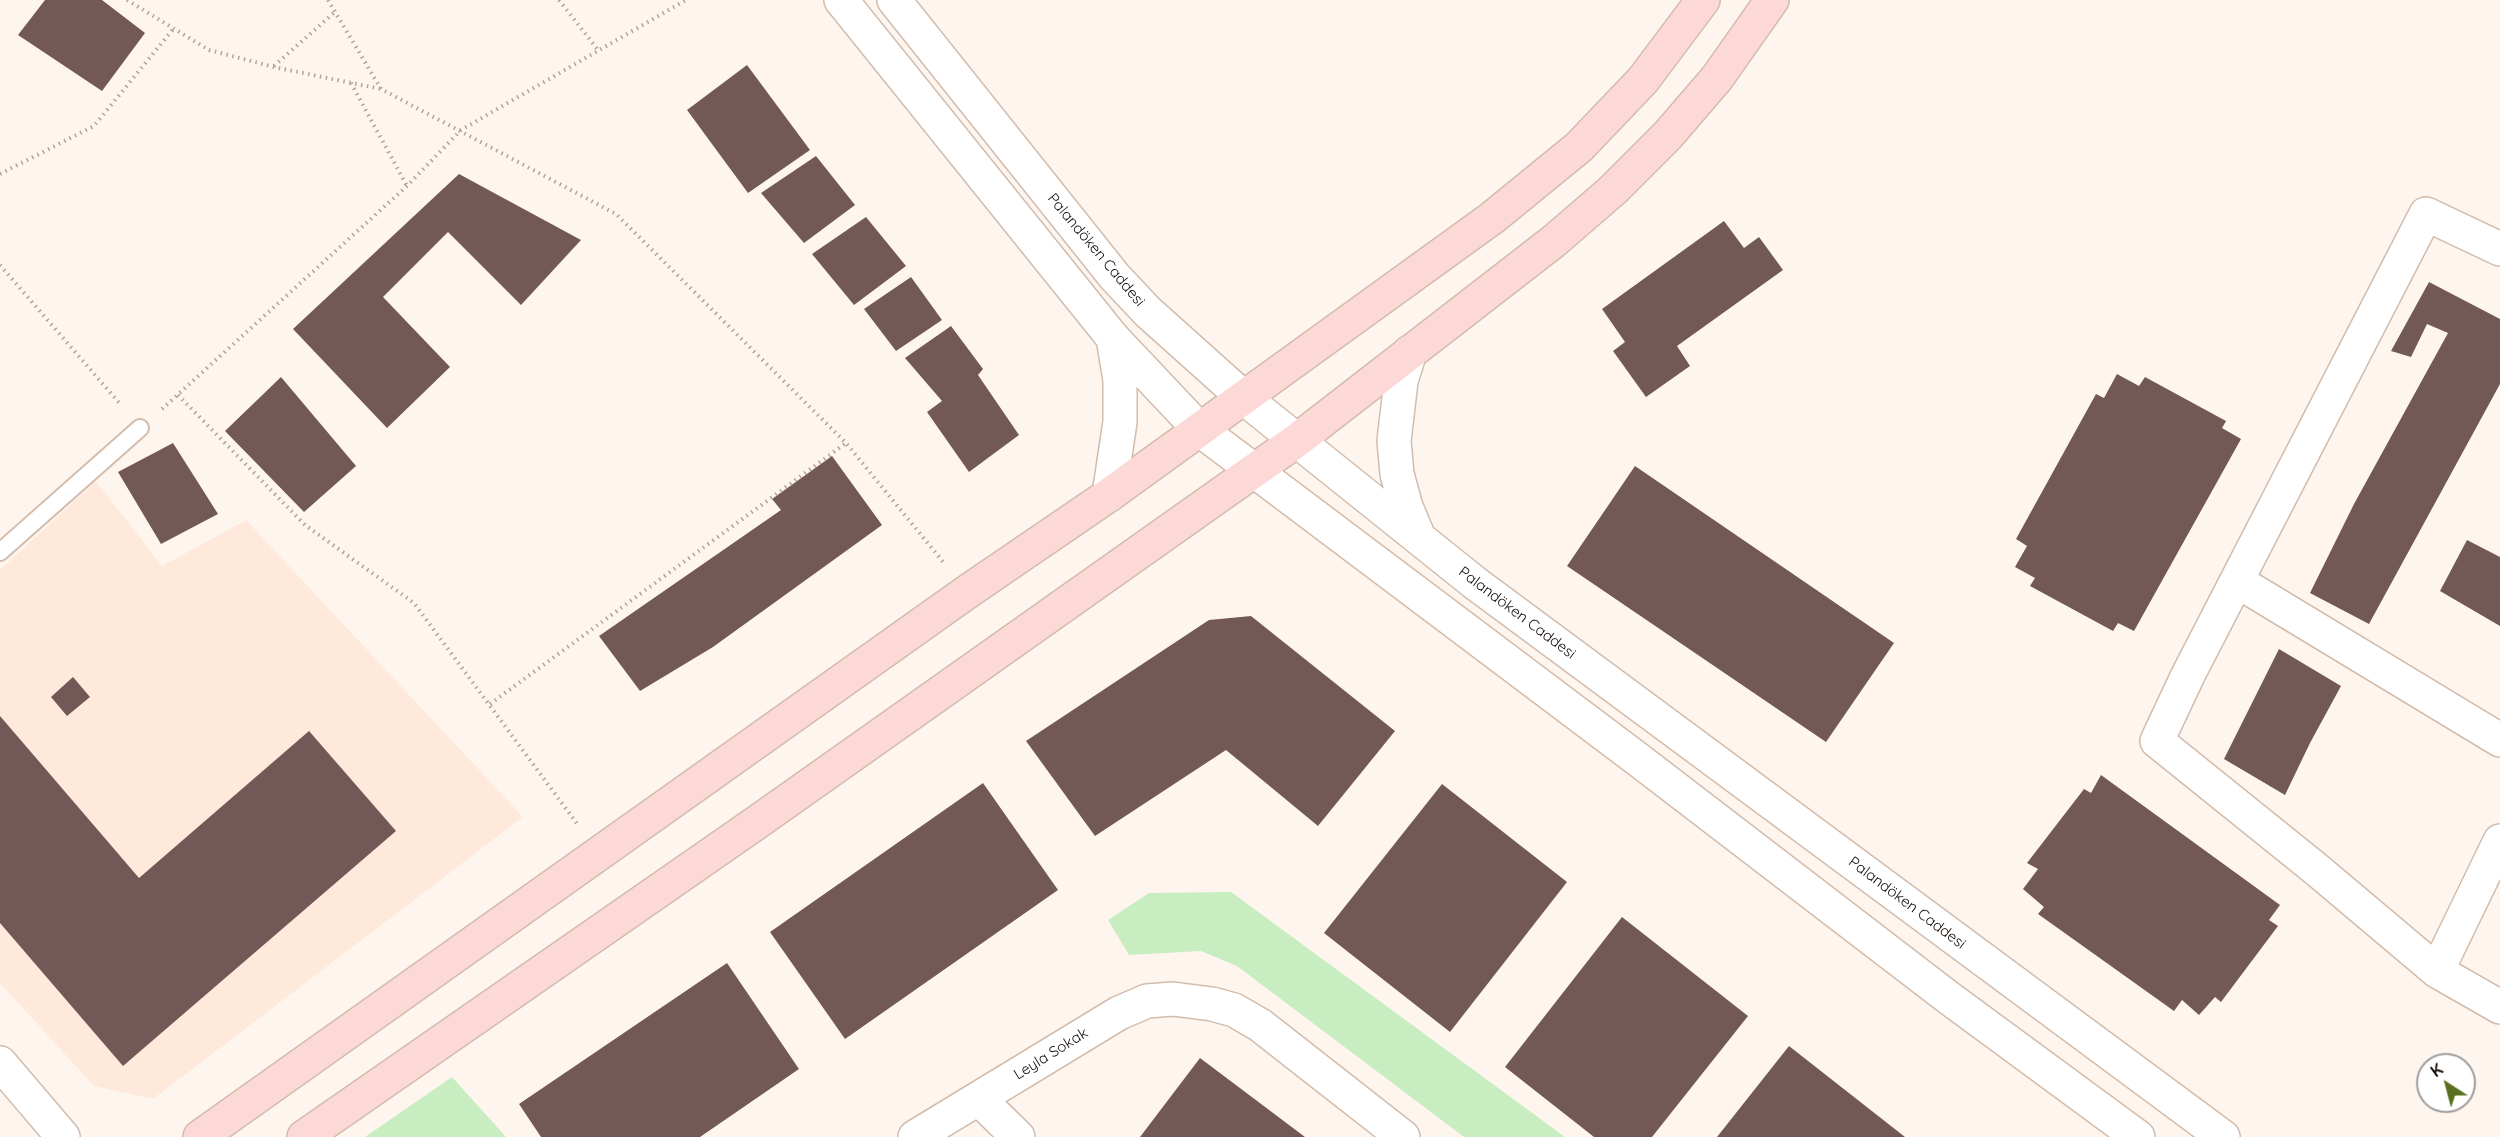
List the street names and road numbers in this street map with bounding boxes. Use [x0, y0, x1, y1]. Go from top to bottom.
street label: Palandöken Caddesi [1043, 190, 1149, 310]
street label: Palandöken Caddesi [1455, 563, 1579, 663]
street label: Palandöken Caddesi [1845, 853, 1969, 953]
street label: Leyla Sokak [1011, 1024, 1091, 1084]

